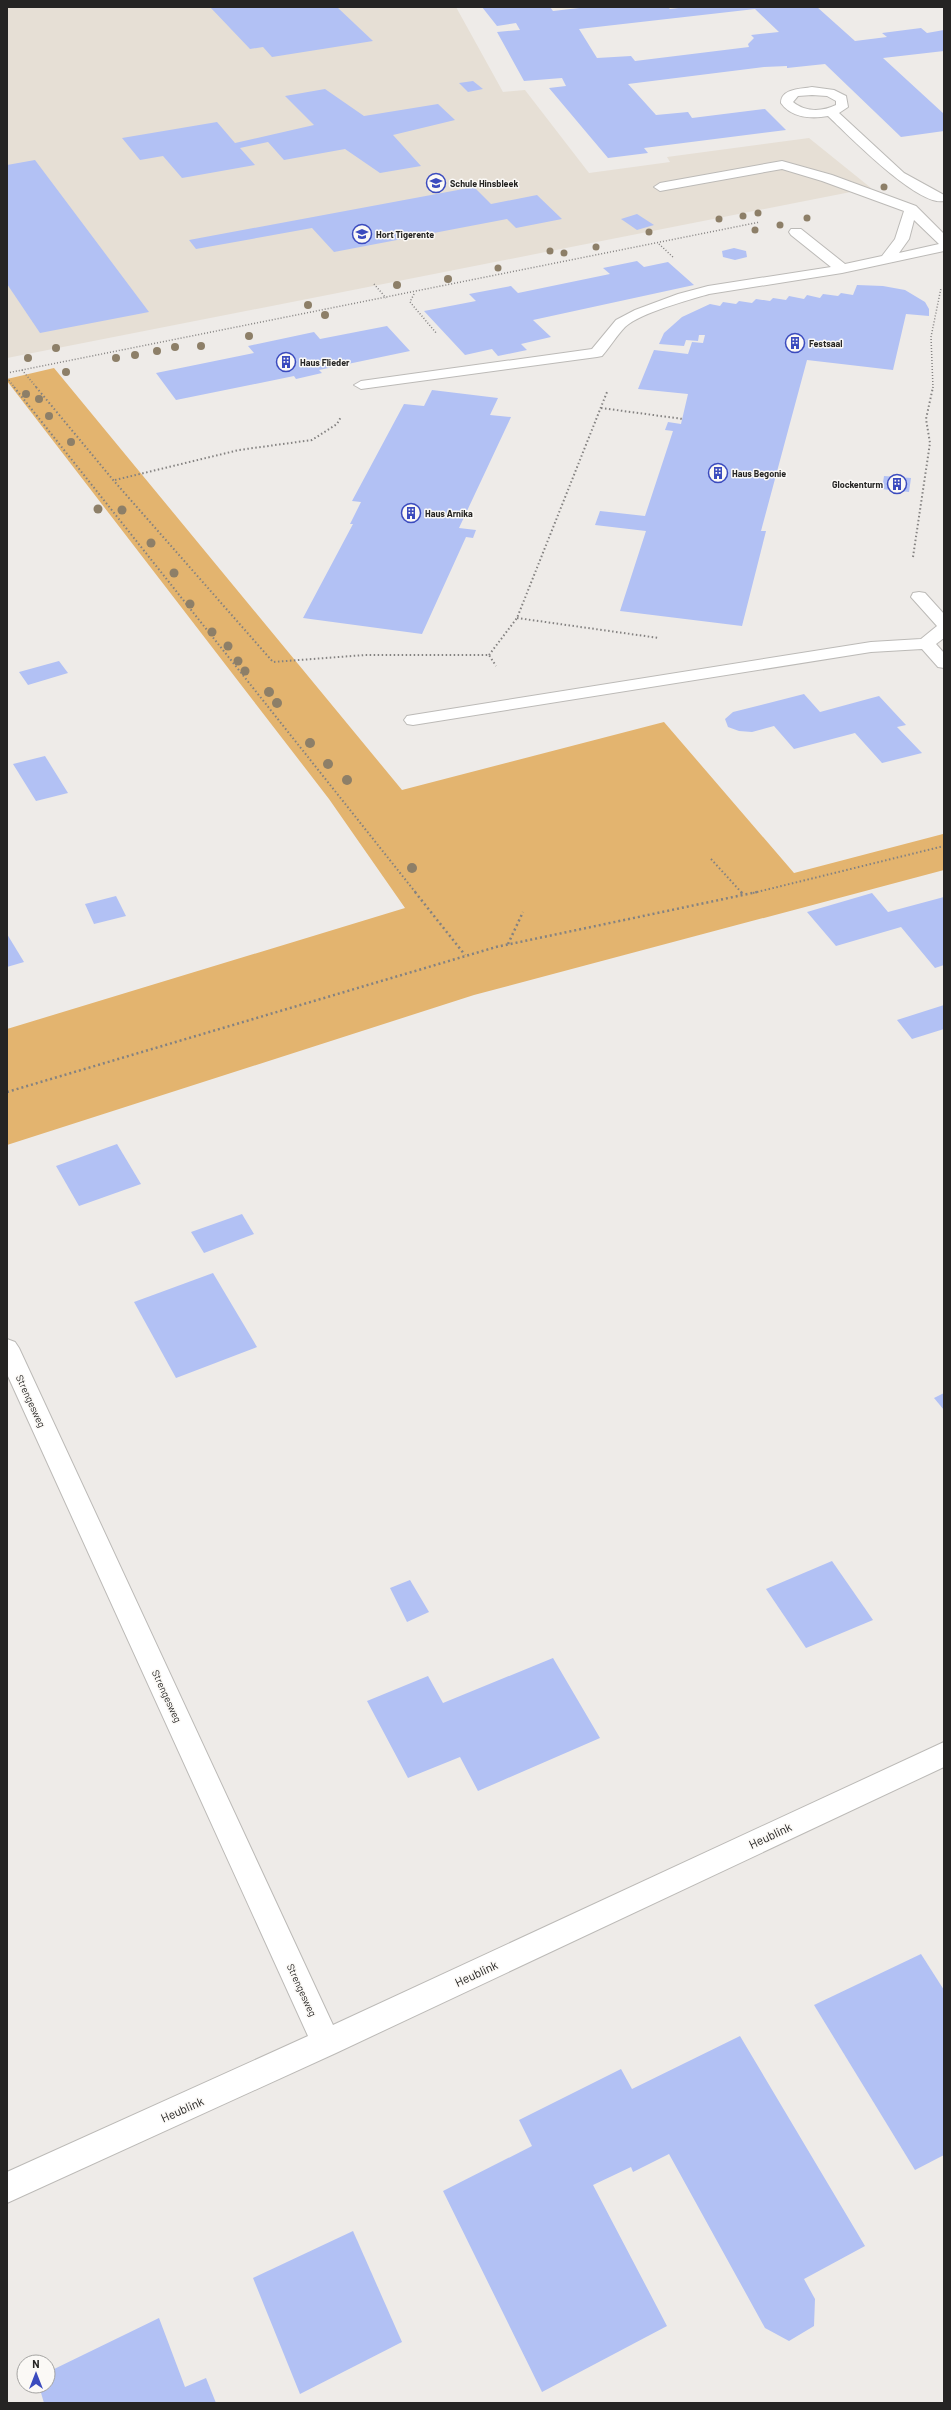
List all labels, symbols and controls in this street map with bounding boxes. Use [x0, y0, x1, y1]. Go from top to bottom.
school or university icon: Schule Hinsbleek [425, 172, 447, 194]
place label: Schule Hinsbleek [450, 178, 518, 189]
school or university icon: Hort Tigerente [351, 223, 373, 245]
place label: Hort Tigerente [376, 229, 434, 240]
building icon: Festsaal [784, 332, 806, 354]
place label: Festsaal [809, 338, 843, 349]
building icon: Haus Flieder [275, 351, 297, 373]
place label: Haus Flieder [300, 357, 350, 368]
building icon: Haus Begonie [707, 462, 729, 484]
place label: Haus Begonie [732, 468, 786, 479]
building icon: Glockenturm [886, 473, 908, 495]
place label: Glockenturm [832, 479, 883, 490]
building icon: Haus Arnika [400, 502, 422, 524]
place label: Haus Arnika [425, 508, 473, 519]
street label: Strengesweg [14, 1373, 48, 1429]
street label: Strengesweg [150, 1668, 184, 1724]
street label: Heublink [746, 1819, 794, 1851]
street label: Heublink [452, 1957, 500, 1989]
street label: Strengesweg [285, 1962, 319, 2018]
street label: Heublink [158, 2093, 206, 2125]
north arrow [16, 2354, 56, 2394]
text: N [32, 2357, 40, 2370]

